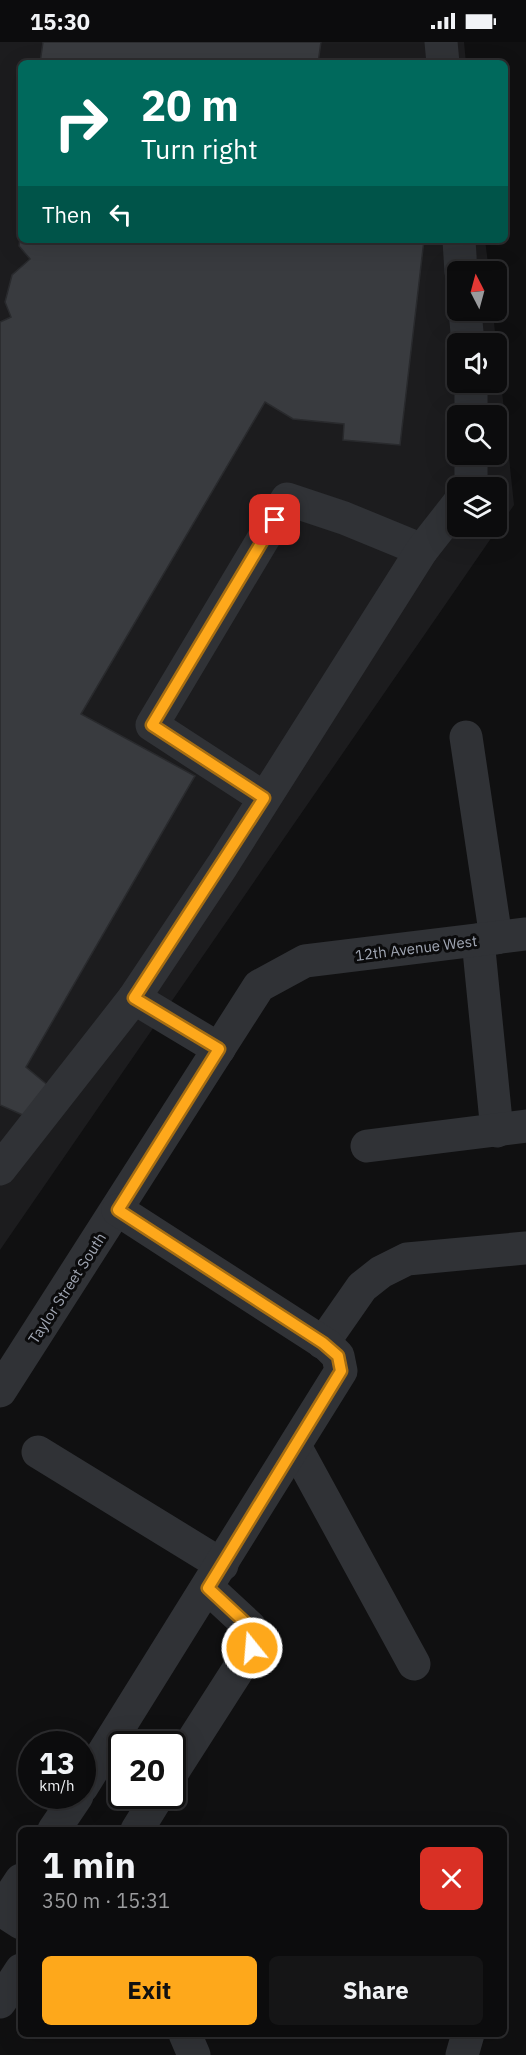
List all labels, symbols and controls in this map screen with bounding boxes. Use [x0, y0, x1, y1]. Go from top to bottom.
text: 15:30 [30, 7, 90, 36]
text: 20 m [141, 78, 239, 133]
icon: right [42, 84, 120, 162]
text: Turn right [141, 131, 258, 166]
icon: left [104, 198, 137, 231]
text: Then [42, 200, 92, 229]
north arrow [447, 261, 507, 321]
map controls [447, 261, 507, 537]
button: sound [447, 333, 507, 393]
button: search [447, 405, 507, 465]
button: layers [447, 477, 507, 537]
pin [249, 494, 300, 545]
icon: arrive [258, 503, 291, 536]
street label: 12th Avenue West [354, 931, 478, 965]
street label: Taylor Street South [24, 1229, 110, 1347]
position arrow [220, 1616, 284, 1680]
speed limit sign: 20 [108, 1731, 186, 1809]
text: 13 [39, 1743, 75, 1782]
text: km/h [39, 1776, 75, 1795]
text: 1 min [42, 1841, 136, 1888]
button: close [420, 1847, 483, 1910]
text: 350 m · 15:31 [42, 1887, 170, 1914]
button: Exit [42, 1956, 257, 2025]
button: Share [269, 1956, 483, 2025]

